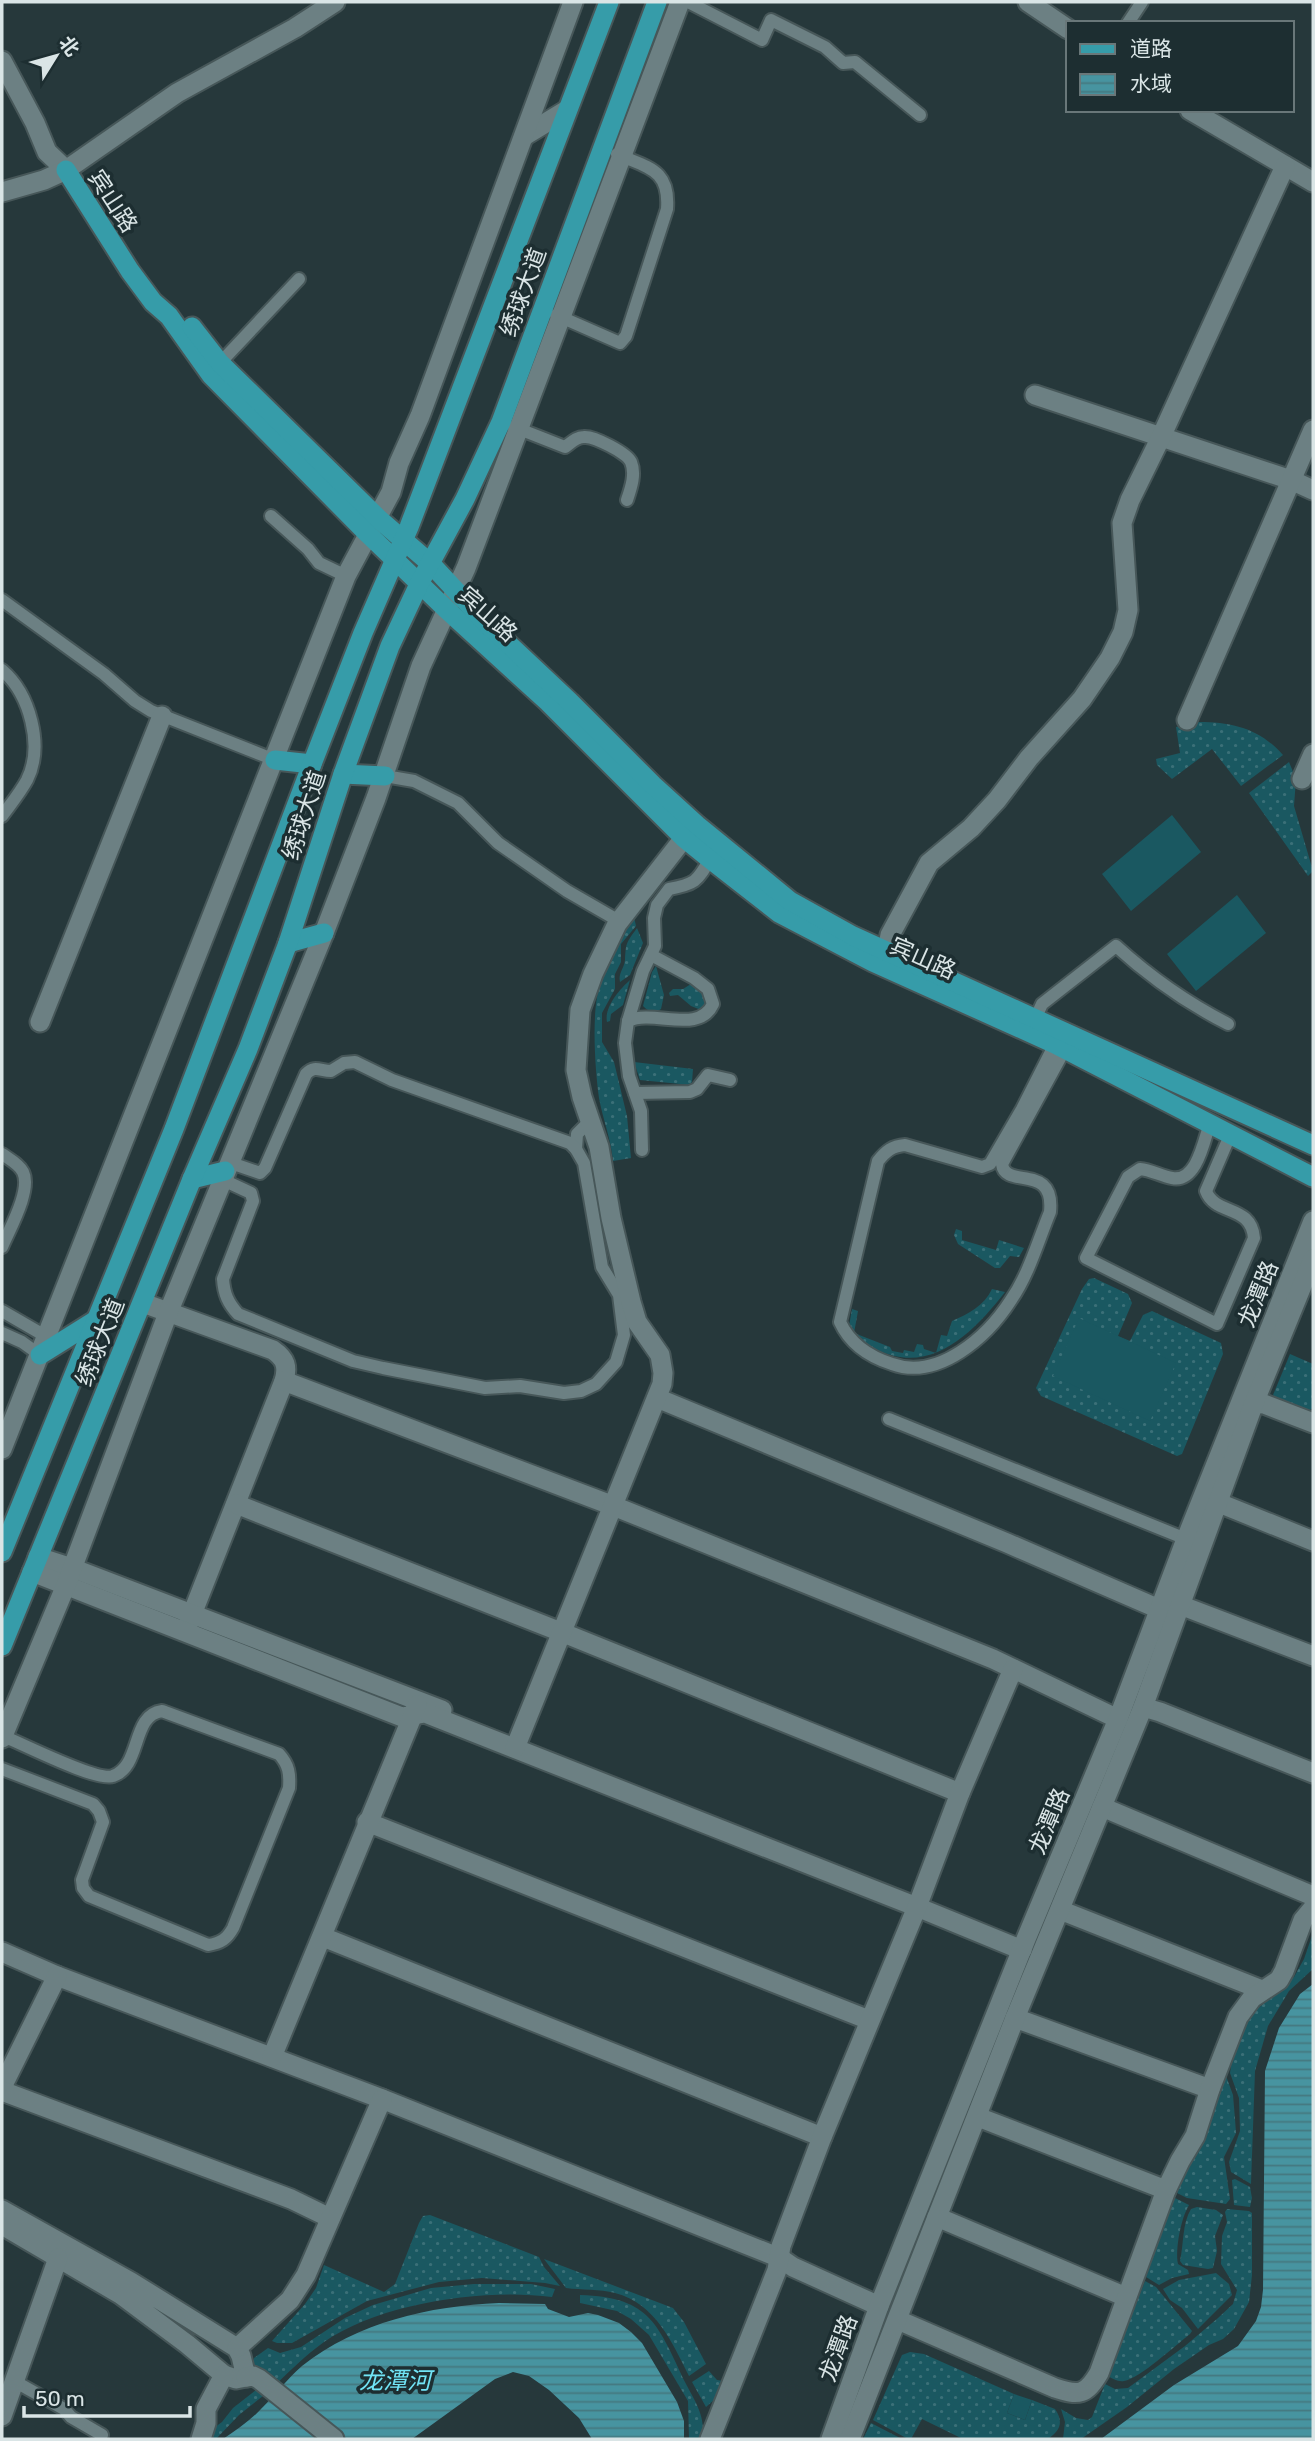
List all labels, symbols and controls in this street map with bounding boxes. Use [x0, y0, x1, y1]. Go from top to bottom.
north arrow [21, 21, 91, 91]
legend [1066, 21, 1294, 112]
text: 北 [54, 32, 84, 61]
text: 道路 [1130, 36, 1172, 61]
text: 水域 [1130, 71, 1172, 96]
street label: 宾山路 [82, 164, 144, 238]
street label: 绣球大道 [494, 244, 552, 340]
street label: 宾山路 [453, 581, 523, 647]
street label: 绣球大道 [276, 767, 332, 863]
street label: 宾山路 [886, 931, 960, 985]
street label: 龙潭路 [1232, 1257, 1284, 1331]
street label: 绣球大道 [70, 1294, 130, 1390]
street label: 龙潭路 [1023, 1784, 1075, 1858]
street label: 龙潭路 [813, 2311, 863, 2385]
water label: 龙潭河 [359, 2367, 435, 2395]
scale bar [24, 2374, 191, 2418]
text: 50 m [35, 2386, 85, 2411]

